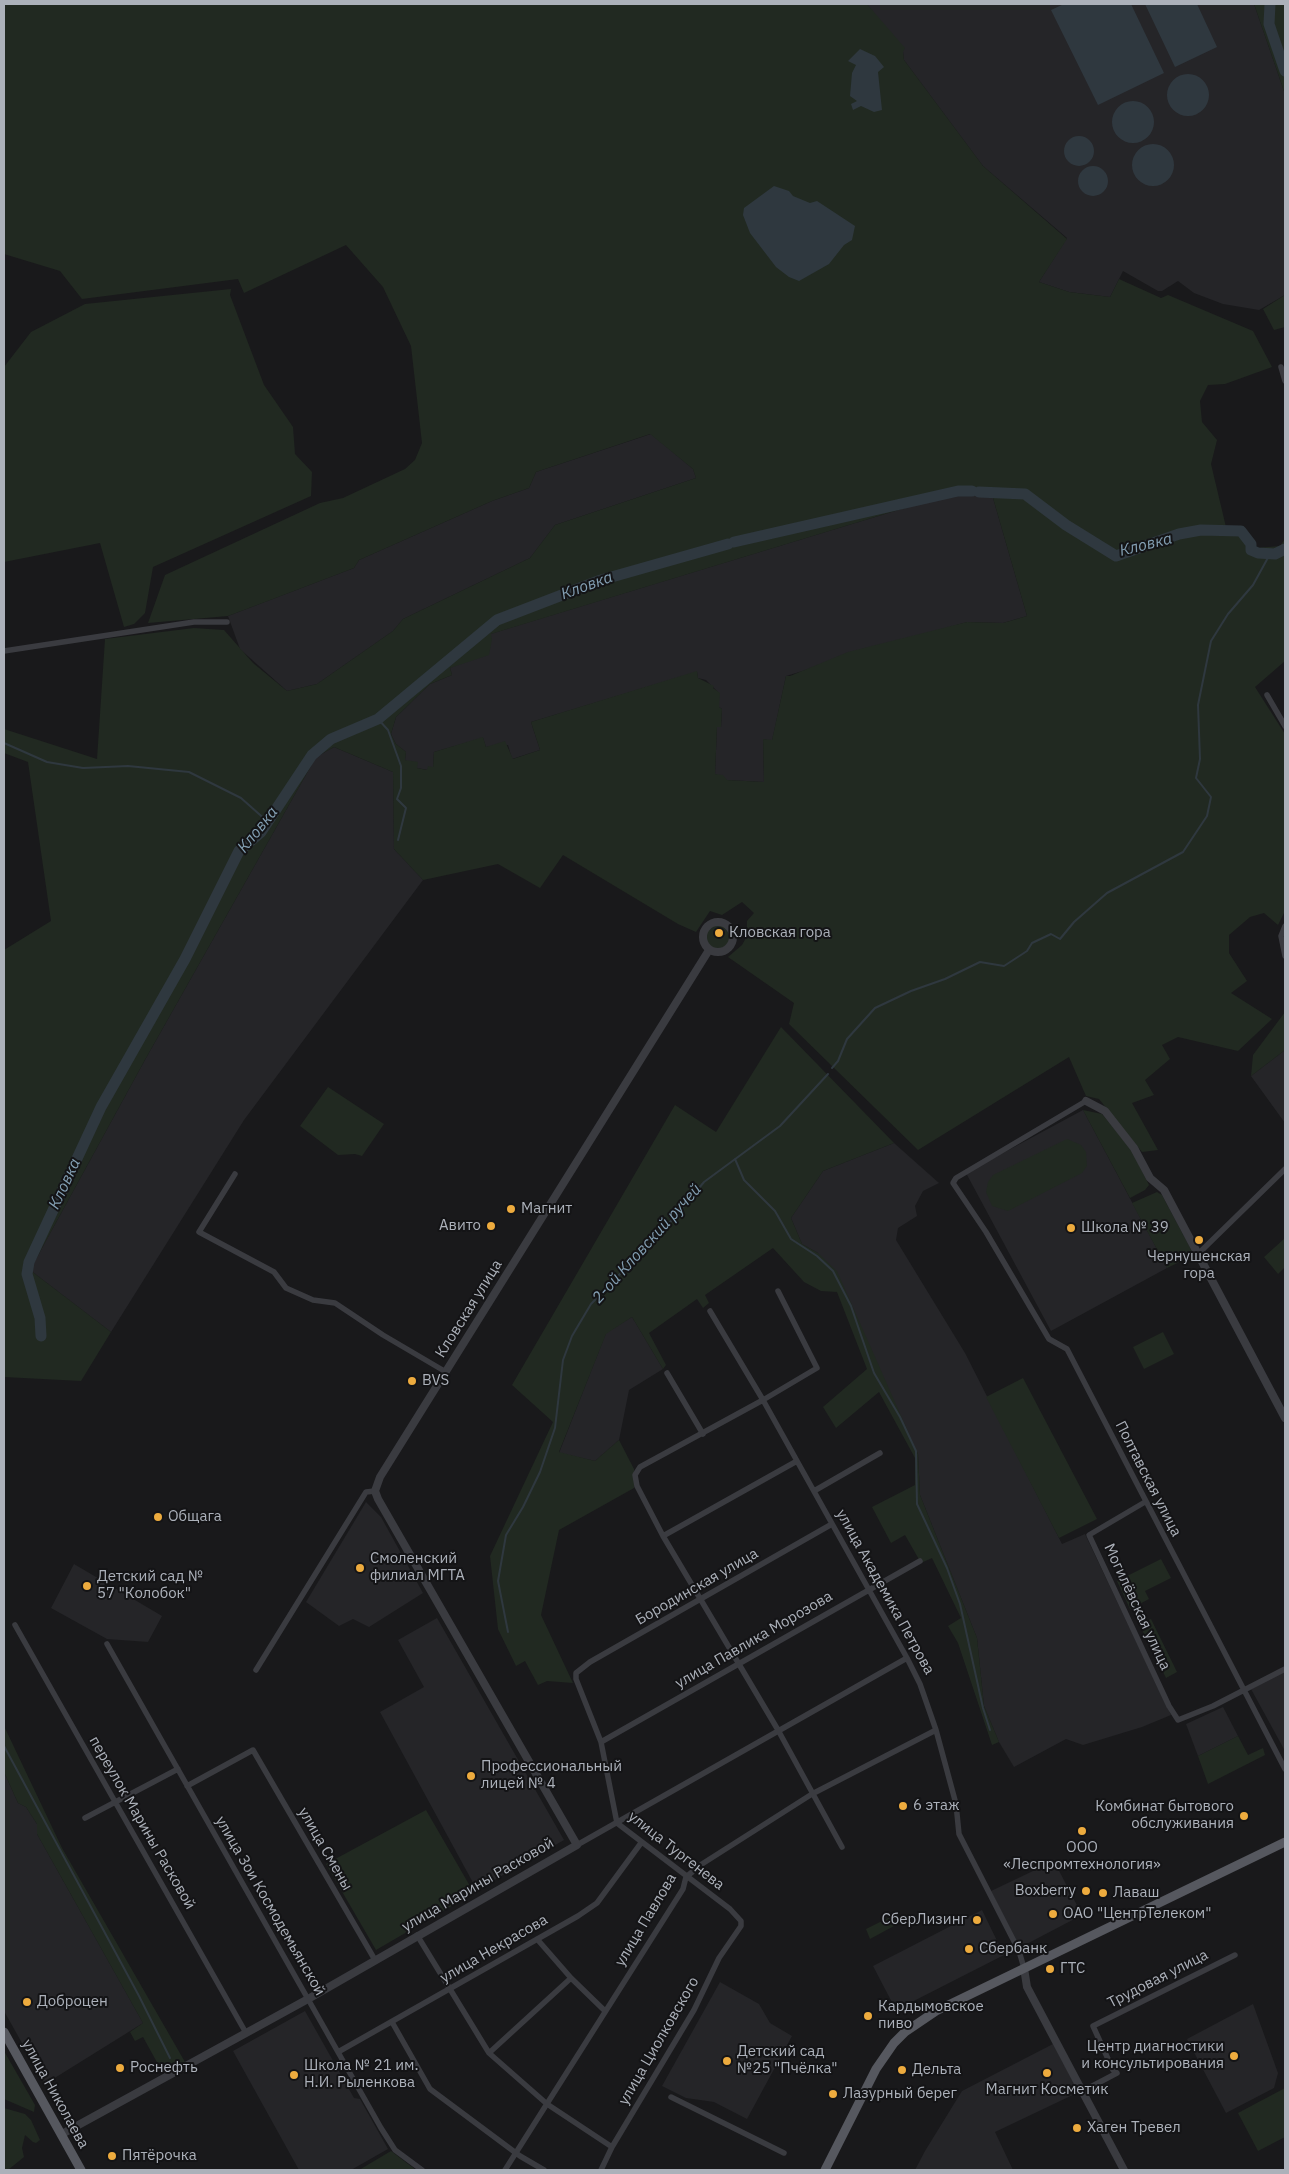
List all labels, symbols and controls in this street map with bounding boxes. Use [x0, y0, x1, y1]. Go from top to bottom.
water label: Кловка [1118, 529, 1174, 561]
water label: Кловка [559, 568, 615, 604]
water label: Кловка [234, 803, 282, 857]
place label: Кловская гора [729, 924, 831, 942]
marker: Кловская гора [713, 927, 725, 939]
water label: Кловка [45, 1156, 85, 1212]
water label: 2-ой Кловский ручей [588, 1180, 706, 1308]
place label: Магнит [521, 1200, 572, 1218]
marker: Магнит [505, 1203, 517, 1215]
place label: Авито [439, 1217, 481, 1235]
place label: Школа № 39 [1081, 1219, 1169, 1237]
marker: Авито [485, 1220, 497, 1232]
marker: Школа № 39 [1065, 1222, 1077, 1234]
marker: Чернушенская гора [1193, 1234, 1205, 1246]
place label: Чернушенская гора [1147, 1248, 1251, 1283]
street label: Кловская улица [432, 1257, 506, 1361]
place label: BVS [422, 1372, 449, 1390]
marker: BVS [406, 1375, 418, 1387]
street label: Полтавская улица [1111, 1418, 1185, 1540]
street label: улица Академика Петрова [832, 1506, 938, 1678]
place label: Общага [168, 1508, 222, 1526]
marker: Общага [152, 1511, 164, 1523]
street label: Могилёвская улица [1100, 1541, 1174, 1673]
street label: Бородинская улица [633, 1545, 761, 1629]
place label: Смоленский филиал МГТА [370, 1550, 465, 1585]
marker: Смоленский филиал МГТА [354, 1562, 366, 1574]
place label: Детский сад № 57 "Колобок" [97, 1568, 204, 1603]
marker: Детский сад № 57 "Колобок" [81, 1580, 93, 1592]
street label: улица Павлика Морозова [672, 1588, 836, 1692]
street label: переулок Марины Расковой [85, 1733, 199, 1913]
place label: Профессиональный лицей № 4 [481, 1758, 622, 1793]
marker: Профессиональный лицей № 4 [465, 1770, 477, 1782]
place label: 6 этаж [913, 1797, 959, 1815]
place label: Комбинат бытового обслуживания [1095, 1798, 1234, 1833]
marker: 6 этаж [897, 1800, 909, 1812]
street label: улица Смены [294, 1804, 356, 1894]
street label: улица Тургенева [624, 1808, 728, 1894]
marker: Комбинат бытового обслуживания [1238, 1810, 1250, 1822]
street label: улица Зои Космодемьянской [211, 1813, 329, 1999]
marker: ООО «Леспромтехнология» [1076, 1825, 1088, 1837]
street label: улица Марины Расковой [399, 1834, 557, 1936]
place label: ООО «Леспромтехнология» [1003, 1839, 1161, 1874]
street label: улица Павлова [611, 1870, 681, 1970]
place label: Boxberry [1015, 1882, 1076, 1900]
place label: Лаваш [1113, 1884, 1160, 1902]
marker: Boxberry [1080, 1885, 1092, 1897]
marker: Лаваш [1097, 1887, 1109, 1899]
place label: ОАО "ЦентрТелеком" [1063, 1905, 1212, 1923]
marker: ОАО "ЦентрТелеком" [1047, 1908, 1059, 1920]
street label: улица Некрасова [437, 1911, 551, 1987]
place label: СберЛизинг [882, 1911, 967, 1929]
marker: СберЛизинг [971, 1914, 983, 1926]
place label: Сбербанк [979, 1940, 1047, 1958]
marker: Сбербанк [963, 1943, 975, 1955]
street label: Трудовая улица [1105, 1946, 1211, 2012]
place label: ГТС [1060, 1960, 1085, 1978]
marker: ГТС [1044, 1963, 1056, 1975]
street label: улица Циолковского [615, 1974, 703, 2108]
place label: Доброцен [37, 1993, 108, 2011]
marker: Доброцен [21, 1996, 33, 2008]
place label: Кардымовское пиво [878, 1998, 984, 2033]
marker: Кардымовское пиво [862, 2010, 874, 2022]
street label: улица Николаева [18, 2036, 92, 2152]
place label: Центр диагностики и консультирования [1081, 2038, 1224, 2073]
place label: Детский сад №25 "Пчёлка" [737, 2043, 838, 2078]
marker: Центр диагностики и консультирования [1228, 2050, 1240, 2062]
marker: Детский сад №25 "Пчёлка" [721, 2055, 733, 2067]
place label: Школа № 21 им. Н.И. Рыленкова [304, 2057, 419, 2092]
place label: Роснефть [130, 2059, 198, 2077]
place label: Дельта [912, 2061, 961, 2079]
marker: Роснефть [114, 2062, 126, 2074]
marker: Дельта [896, 2064, 908, 2076]
marker: Магнит Косметик [1041, 2067, 1053, 2079]
marker: Школа № 21 им. Н.И. Рыленкова [288, 2069, 300, 2081]
place label: Магнит Косметик [985, 2081, 1109, 2099]
place label: Лазурный берег [843, 2085, 957, 2103]
marker: Лазурный берег [827, 2088, 839, 2100]
place label: Хаген Тревел [1087, 2119, 1181, 2137]
marker: Хаген Тревел [1071, 2122, 1083, 2134]
place label: Пятёрочка [122, 2147, 197, 2165]
marker: Пятёрочка [106, 2150, 118, 2162]

